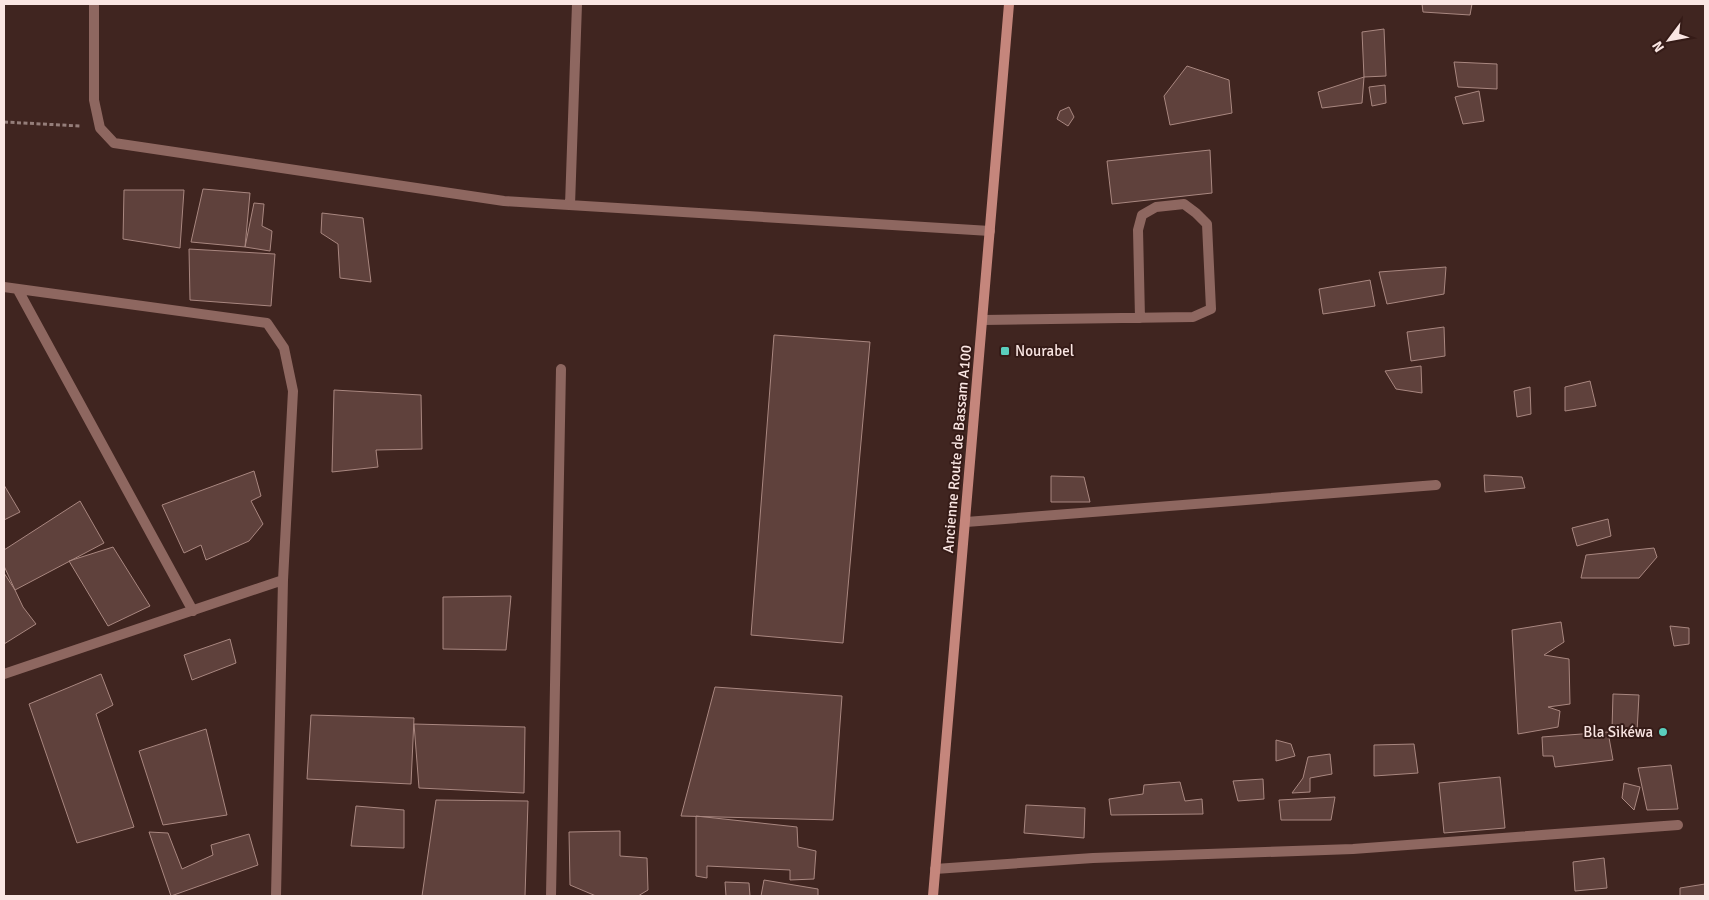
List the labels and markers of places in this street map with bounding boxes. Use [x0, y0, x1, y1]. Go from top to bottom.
place label: Nourabel [1015, 342, 1074, 360]
marker: Nourabel [999, 345, 1011, 357]
place label: Bla Sikéwa [1583, 723, 1653, 741]
marker: Bla Sikéwa [1657, 726, 1669, 738]

